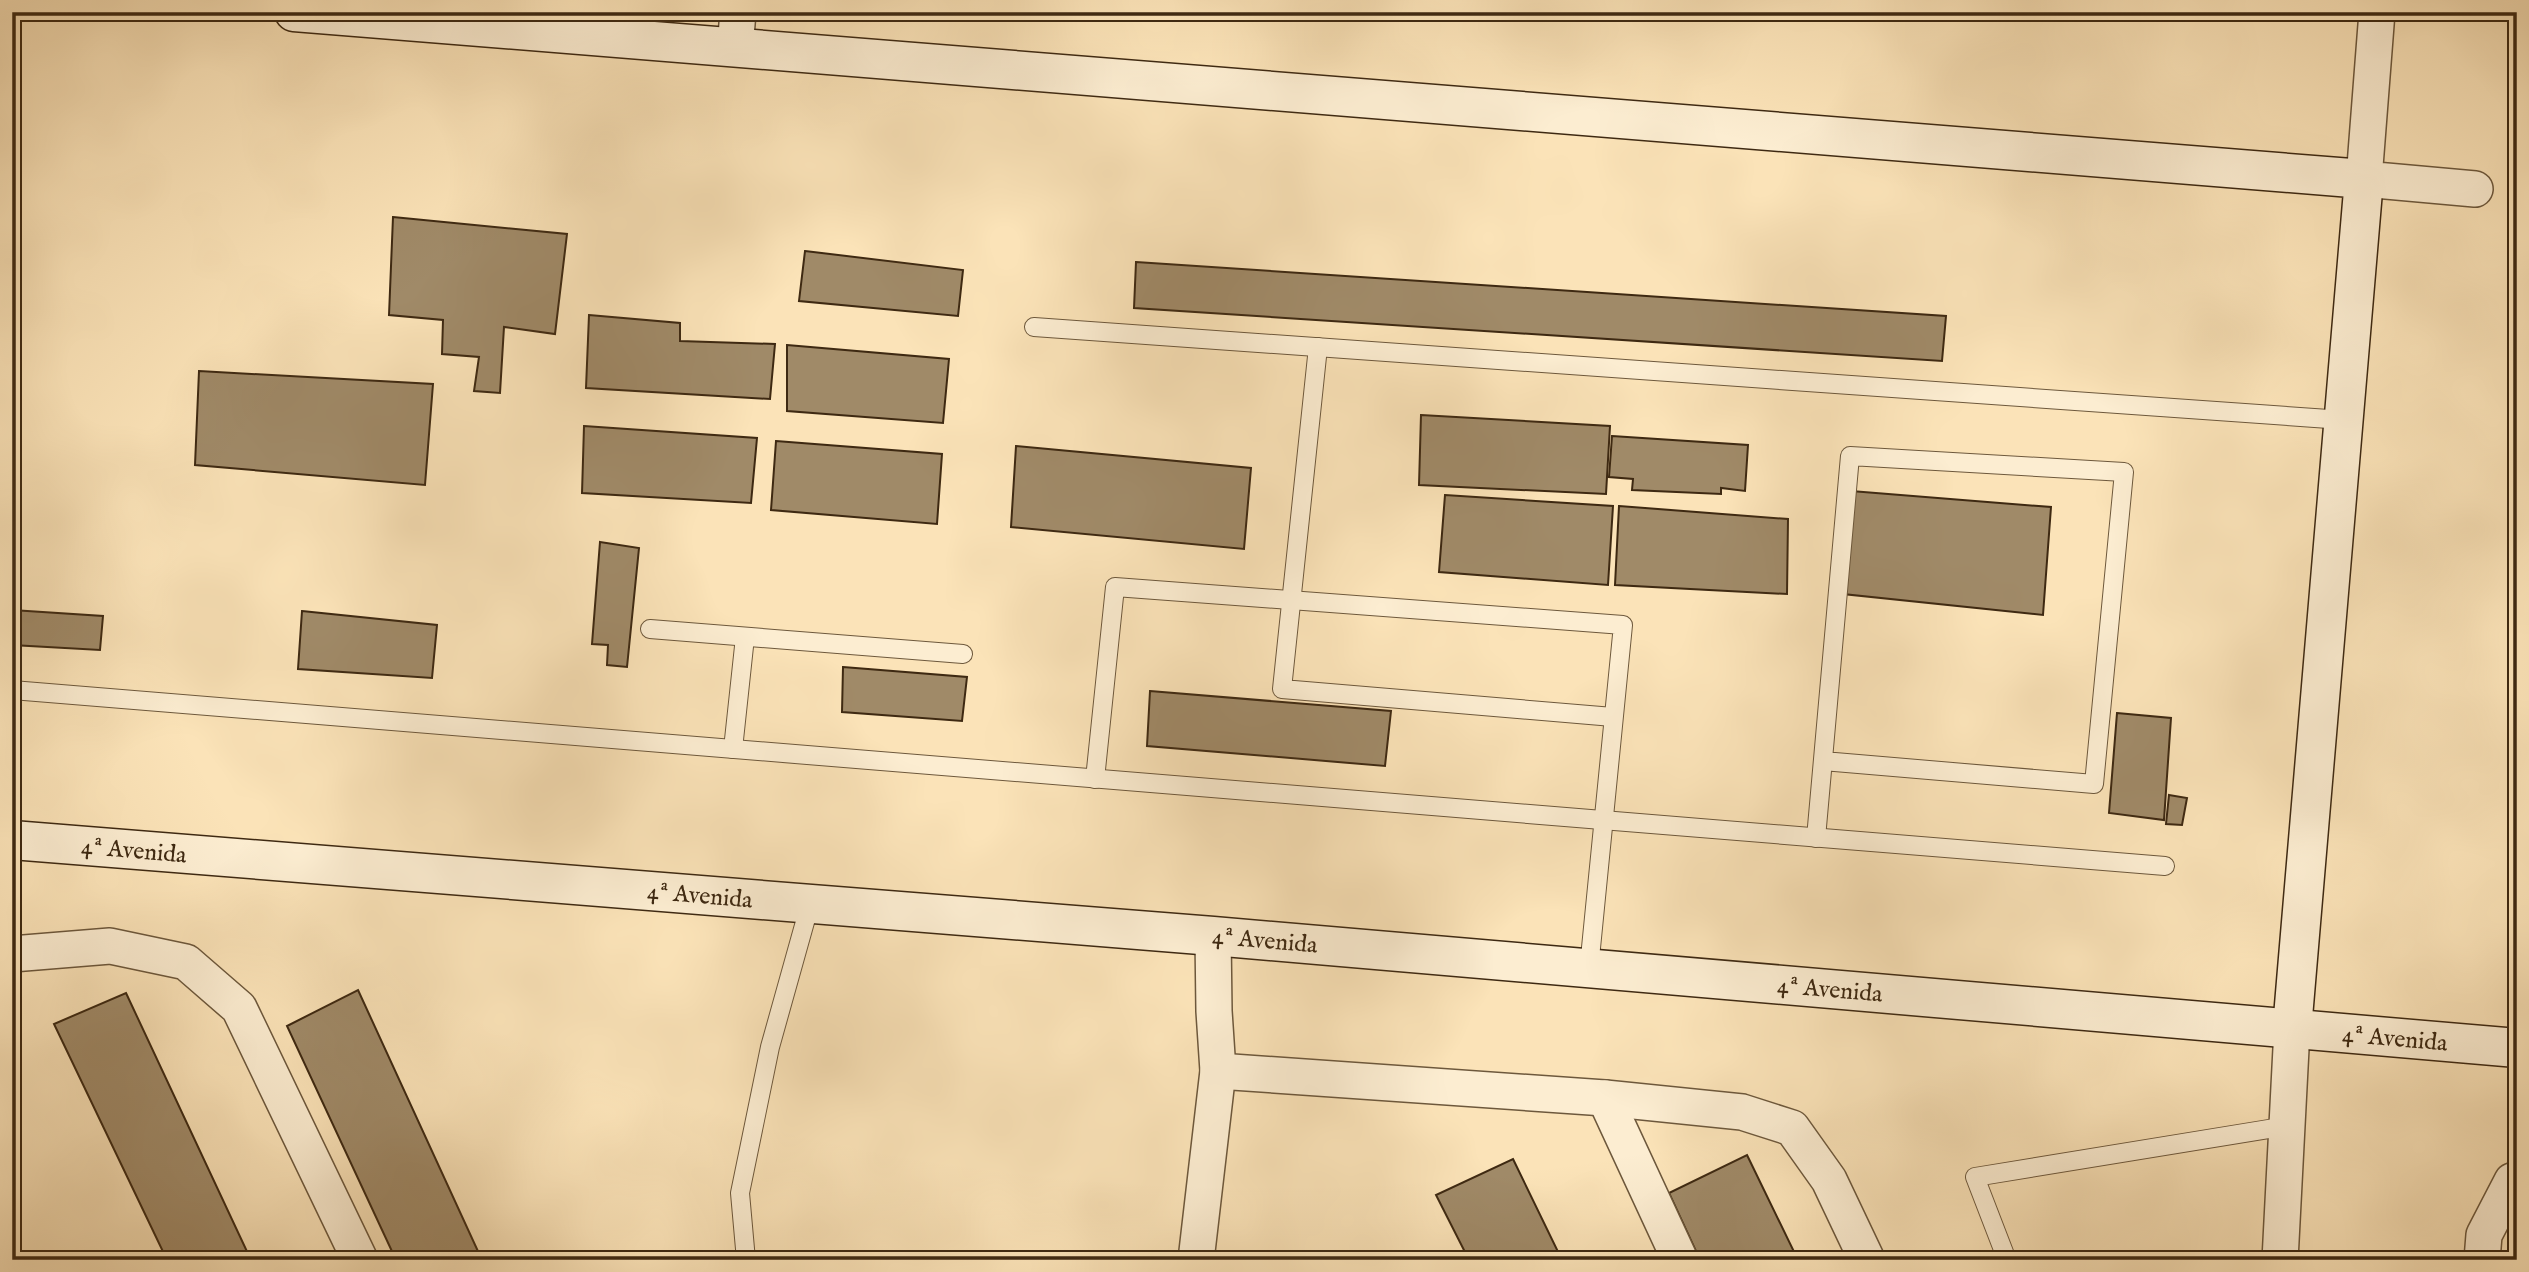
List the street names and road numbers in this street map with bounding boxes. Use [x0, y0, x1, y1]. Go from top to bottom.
street label: 4ª Avenida [80, 831, 188, 872]
street label: 4ª Avenida [646, 876, 754, 917]
street label: 4ª Avenida [1211, 921, 1319, 962]
street label: 4ª Avenida [1776, 970, 1884, 1011]
street label: 4ª Avenida [2341, 1019, 2449, 1060]

